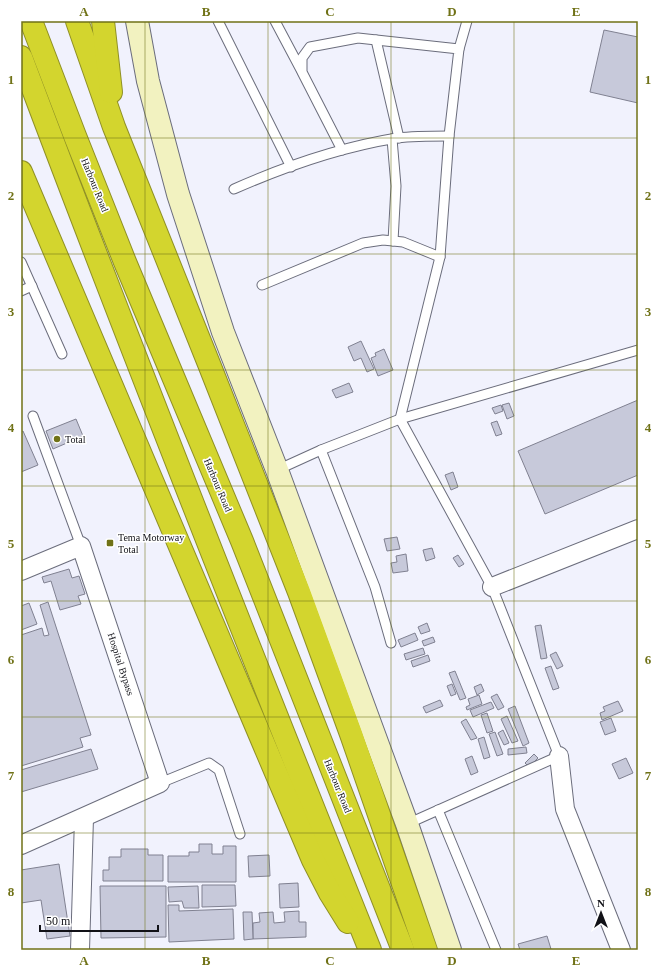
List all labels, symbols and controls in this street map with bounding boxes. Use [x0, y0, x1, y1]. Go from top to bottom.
text: A [79, 4, 89, 19]
text: B [202, 4, 211, 19]
text: C [325, 4, 335, 19]
text: D [447, 4, 457, 19]
text: E [572, 4, 580, 19]
text: 1 [8, 72, 14, 87]
text: 1 [645, 72, 651, 87]
street label: Harbour Road [79, 157, 111, 213]
text: 2 [8, 188, 14, 203]
text: 2 [645, 188, 651, 203]
text: 3 [8, 304, 15, 319]
text: 3 [645, 304, 652, 319]
text: 4 [8, 420, 15, 435]
text: 4 [645, 420, 652, 435]
marker: Total [52, 434, 62, 444]
place label: Total [65, 434, 86, 445]
street label: Harbour Road [202, 457, 234, 513]
place label: Tema Motorway Total [118, 532, 184, 555]
text: 5 [8, 536, 15, 551]
text: 5 [645, 536, 652, 551]
marker: Tema Motorway Total [105, 538, 115, 548]
street label: Hospital Bypass [106, 631, 136, 697]
text: 6 [8, 652, 15, 667]
text: 6 [645, 652, 652, 667]
street label: Harbour Road [322, 758, 354, 814]
text: 7 [8, 768, 15, 783]
text: 7 [645, 768, 652, 783]
text: 8 [8, 884, 15, 899]
text: 8 [645, 884, 652, 899]
north arrow [581, 893, 621, 933]
text: N [597, 897, 605, 909]
scale bar [40, 907, 158, 933]
text: 50 m [46, 914, 71, 928]
text: A [79, 953, 89, 968]
text: B [202, 953, 211, 968]
text: C [325, 953, 335, 968]
text: D [447, 953, 457, 968]
text: E [572, 953, 580, 968]

